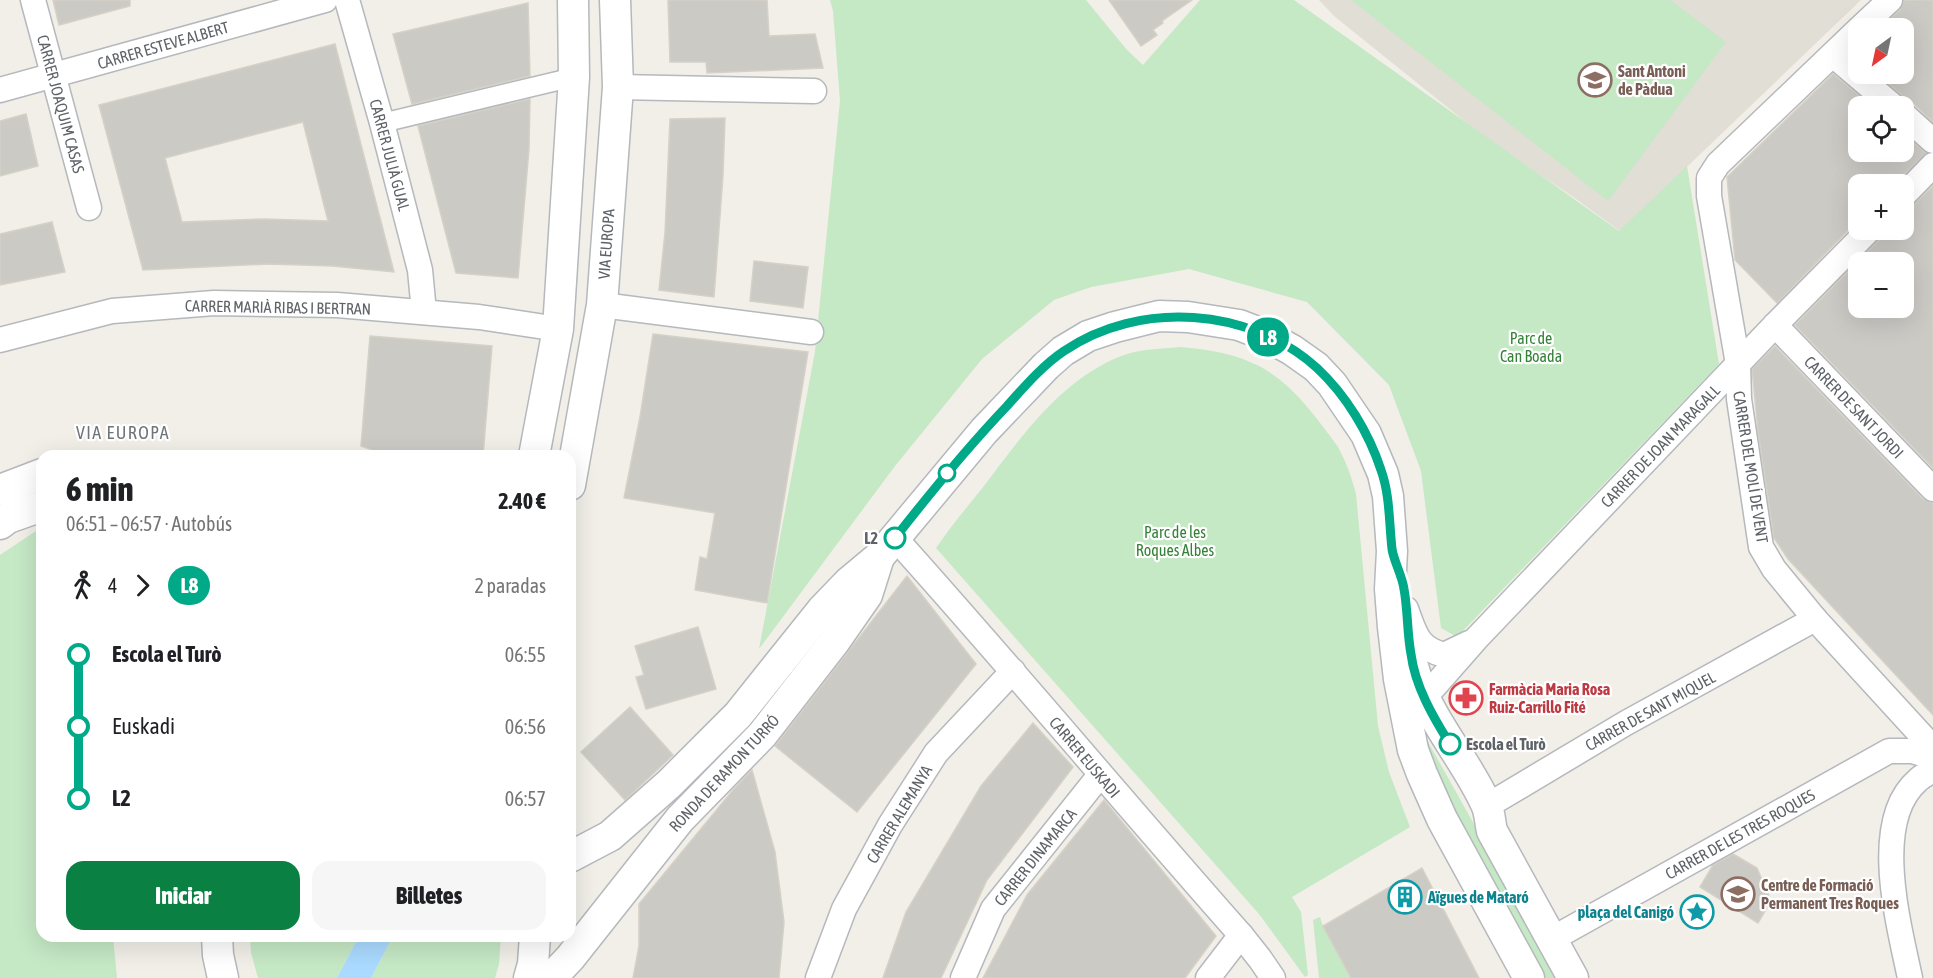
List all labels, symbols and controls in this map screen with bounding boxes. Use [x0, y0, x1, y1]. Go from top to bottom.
street label: CARRER ESTEVE ALBERT [95, 18, 231, 72]
north arrow [1848, 18, 1914, 84]
map controls [1848, 18, 1914, 318]
street label: CARRER JOAQUIM CASAS [34, 33, 88, 175]
school or university icon: Sant Antoni de Pàdua [1577, 62, 1613, 98]
place label: Sant Antoni de Pàdua [1618, 62, 1686, 98]
button: locate [1848, 96, 1914, 162]
street label: CARRER JULIÀ GUAL [366, 97, 414, 214]
button: + [1848, 174, 1914, 240]
street label: VIA EUROPA [595, 208, 617, 280]
button: − [1848, 252, 1914, 318]
street label: CARRER MARIÀ RIBAS I BERTRAN [185, 296, 371, 318]
line badge: L8 [1241, 318, 1295, 356]
text: L8 [1259, 325, 1277, 349]
park label: Parc de Can Boada [1500, 329, 1562, 365]
street label: CARRER DE SANT JORDI [1801, 352, 1907, 462]
street label: CARRER DE JOAN MARAGALL [1597, 381, 1724, 511]
street label: CARRER DEL MOLÍ DE VENT [1730, 390, 1772, 544]
district label: VIA EUROPA [76, 422, 170, 443]
unlabelled marker [938, 464, 956, 482]
text: 6 min [66, 470, 133, 508]
text: 2.40 € [498, 488, 546, 514]
text: 06:51 – 06:57 · Autobús [66, 512, 232, 535]
park label: Parc de les Roques Albes [1136, 523, 1215, 560]
marker: L2 [884, 527, 906, 549]
place label: L2 [864, 529, 878, 547]
icon: walk [66, 569, 99, 602]
icon: forward [126, 569, 159, 602]
text: L8 [180, 573, 198, 597]
text: 4 [108, 574, 117, 597]
text: 2 paradas [474, 574, 546, 597]
text: Escola el Turò [112, 641, 222, 667]
text: 06:55 [505, 643, 546, 666]
street label: CARRER DE SANT MIQUEL [1582, 667, 1719, 754]
pharmacy icon: Farmàcia Maria Rosa Ruiz-Carrillo Fité [1448, 680, 1484, 716]
place label: Farmàcia Maria Rosa Ruiz-Carrillo Fité [1489, 680, 1610, 716]
street label: RONDA DE RAMON TURRÓ [665, 711, 783, 835]
text: Euskadi [112, 713, 175, 739]
street label: CARRER EUSKADI [1046, 713, 1124, 801]
text: 06:56 [505, 715, 546, 738]
marker: Escola el Turò [1439, 733, 1461, 755]
place label: Escola el Turò [1466, 735, 1546, 753]
street label: CARRER ALEMANYA [863, 762, 935, 866]
text: L2 [112, 785, 131, 811]
street label: CARRER DE LES TRES ROQUES [1662, 785, 1818, 883]
text: 06:57 [505, 787, 546, 810]
street label: CARRER DINAMARCA [990, 805, 1080, 909]
button: Iniciar [66, 861, 300, 930]
button: Billetes [312, 861, 546, 930]
school or university icon: Centre de Formació Permanent Tres Roques [1720, 876, 1756, 912]
place label: Centre de Formació Permanent Tres Roques [1761, 876, 1899, 912]
building icon: Aïgues de Mataró [1387, 879, 1423, 915]
place label: Aïgues de Mataró [1427, 888, 1529, 906]
place icon: plaça del Canigó [1679, 894, 1715, 930]
place label: plaça del Canigó [1578, 903, 1674, 921]

